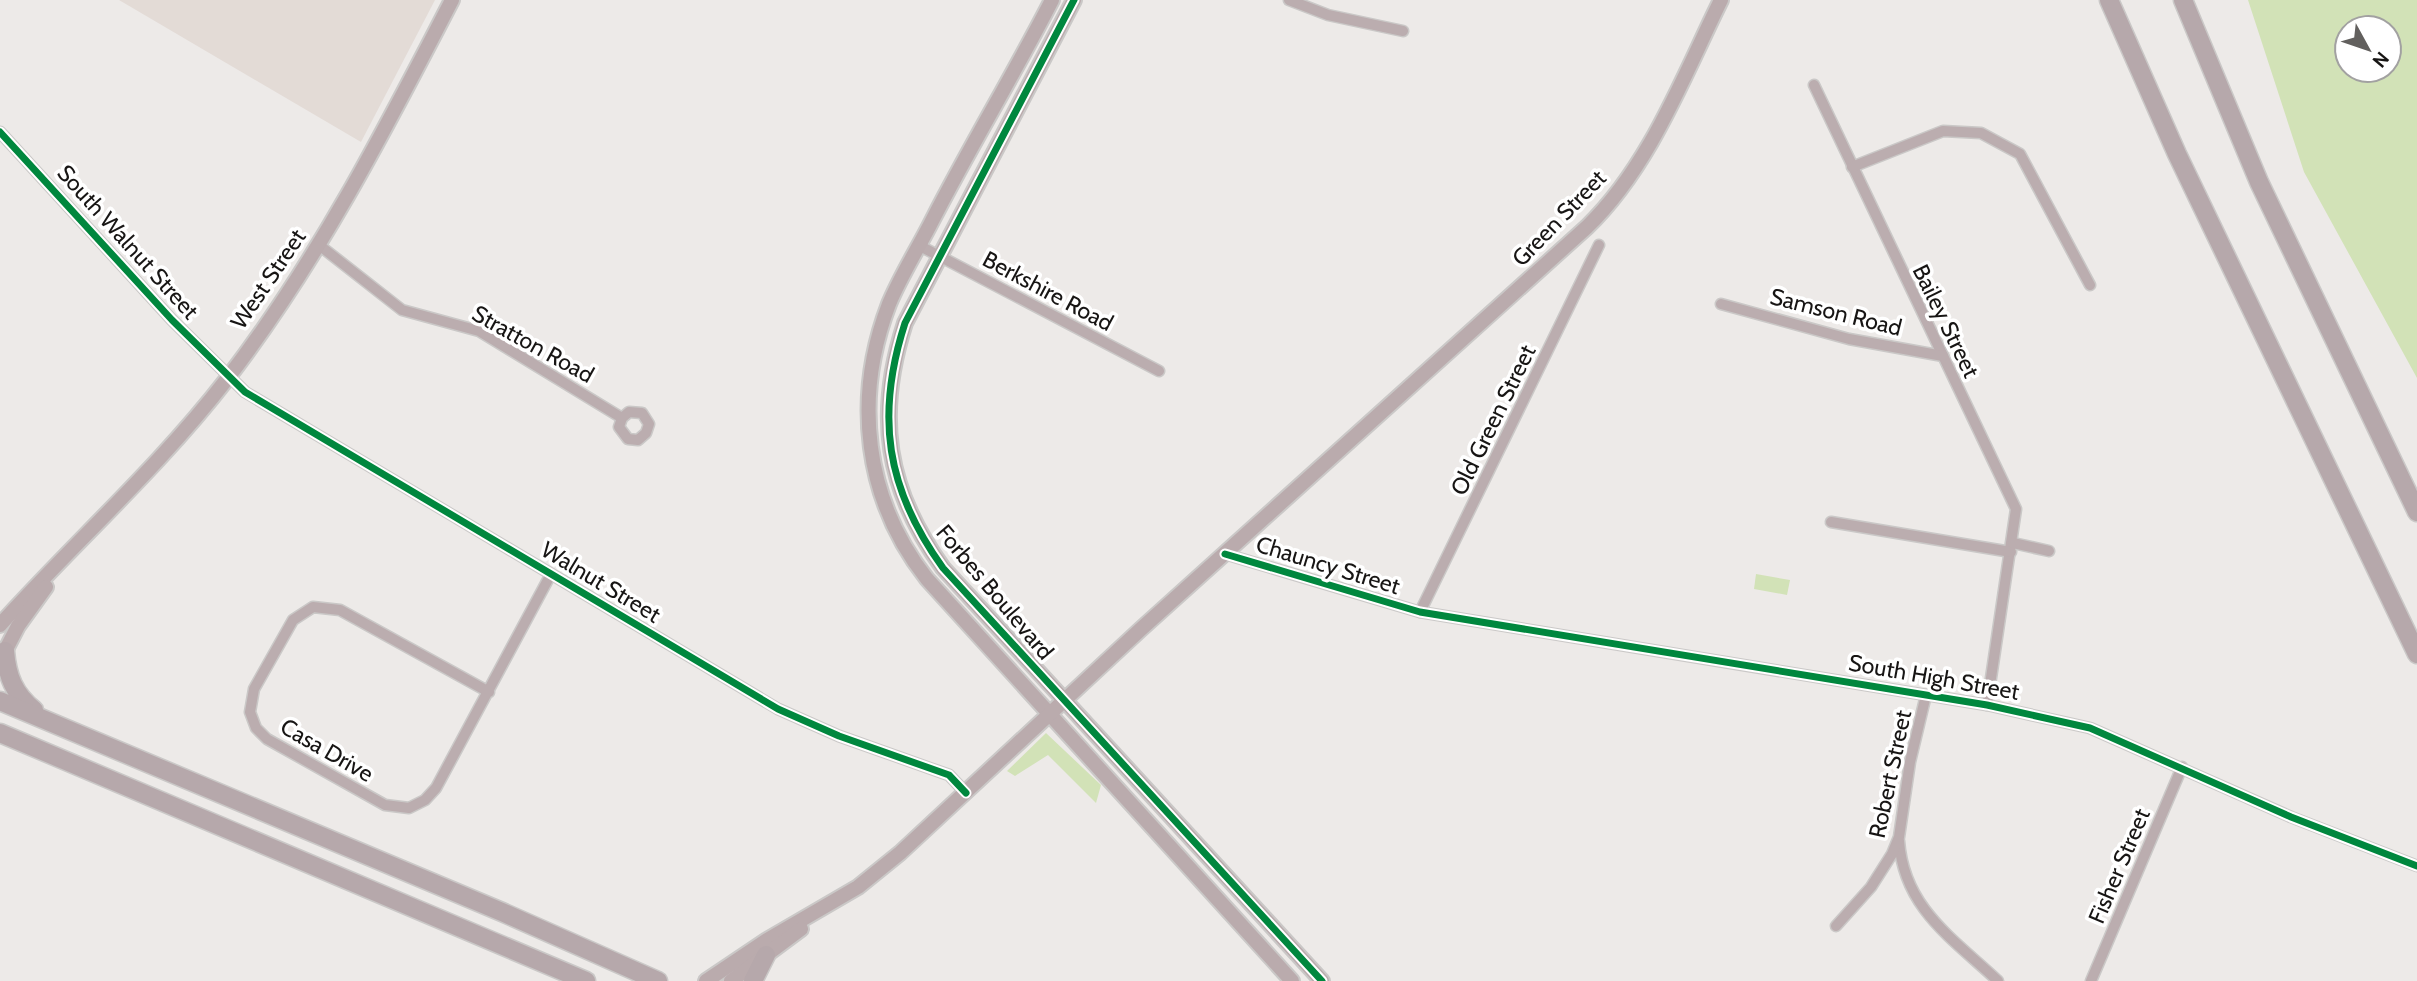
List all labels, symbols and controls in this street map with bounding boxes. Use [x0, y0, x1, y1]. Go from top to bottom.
north arrow [2333, 14, 2403, 84]
text: N [2368, 47, 2394, 72]
street label: South Walnut Street [51, 159, 205, 325]
street label: Green Street [1506, 164, 1612, 272]
street label: West Street [224, 224, 312, 334]
street label: Berkshire Road [978, 245, 1118, 337]
street label: Bailey Street [1907, 260, 1986, 382]
street label: Samson Road [1767, 282, 1905, 342]
street label: Stratton Road [467, 299, 599, 389]
street label: Old Green Street [1445, 340, 1542, 500]
street label: Forbes Boulevard [930, 519, 1060, 665]
street label: Chauncy Street [1253, 530, 1404, 600]
street label: Walnut Street [536, 535, 666, 629]
street label: South High Street [1847, 648, 2022, 706]
street label: Robert Street [1863, 707, 1917, 840]
street label: Casa Drive [276, 712, 379, 788]
street label: Fisher Street [2082, 804, 2156, 928]

